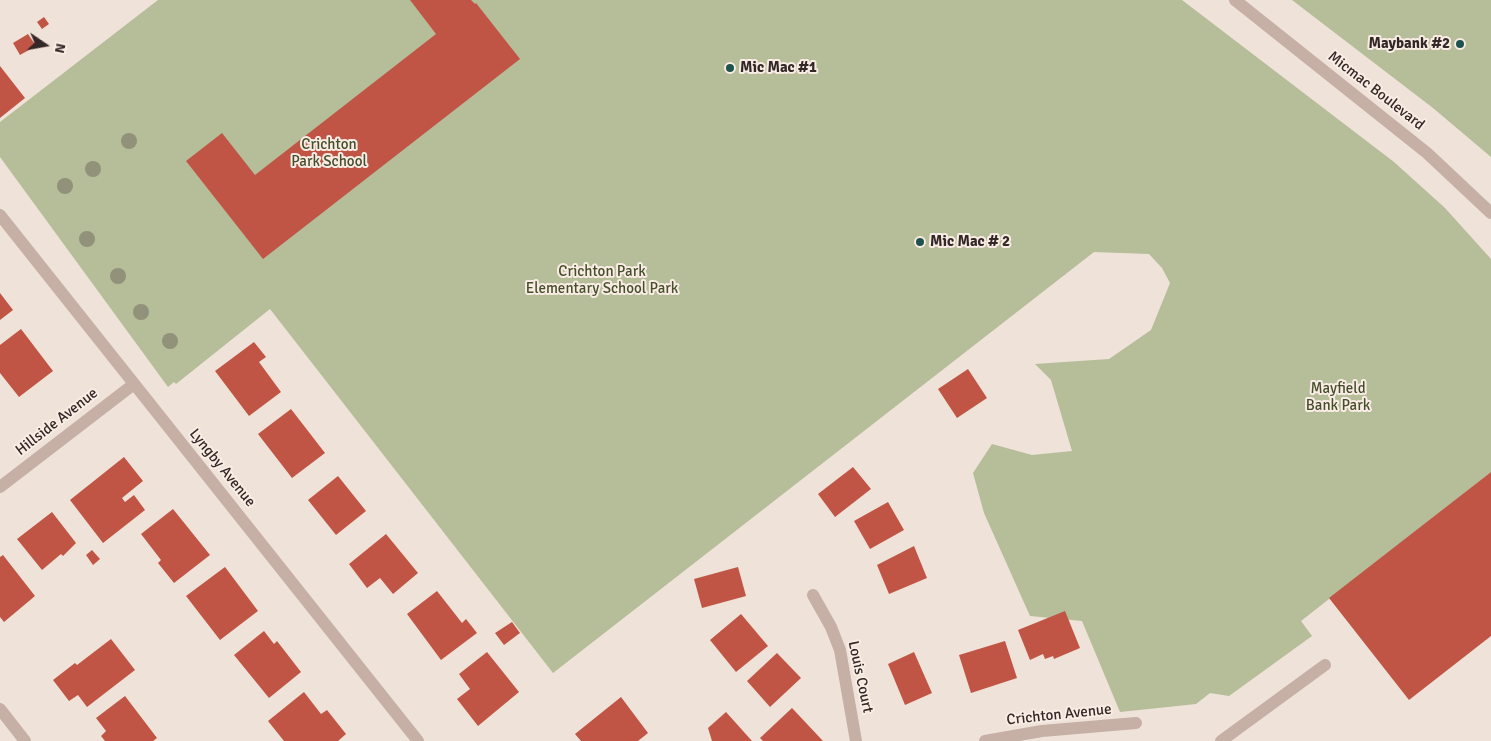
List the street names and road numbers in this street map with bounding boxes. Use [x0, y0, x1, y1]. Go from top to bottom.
street label: Micmac Boulevard [1324, 48, 1428, 134]
street label: Hillside Avenue [12, 384, 102, 460]
street label: Lyngby Avenue [185, 425, 259, 511]
street label: Louis Court [844, 639, 876, 715]
street label: Crichton Avenue [1006, 701, 1112, 729]

